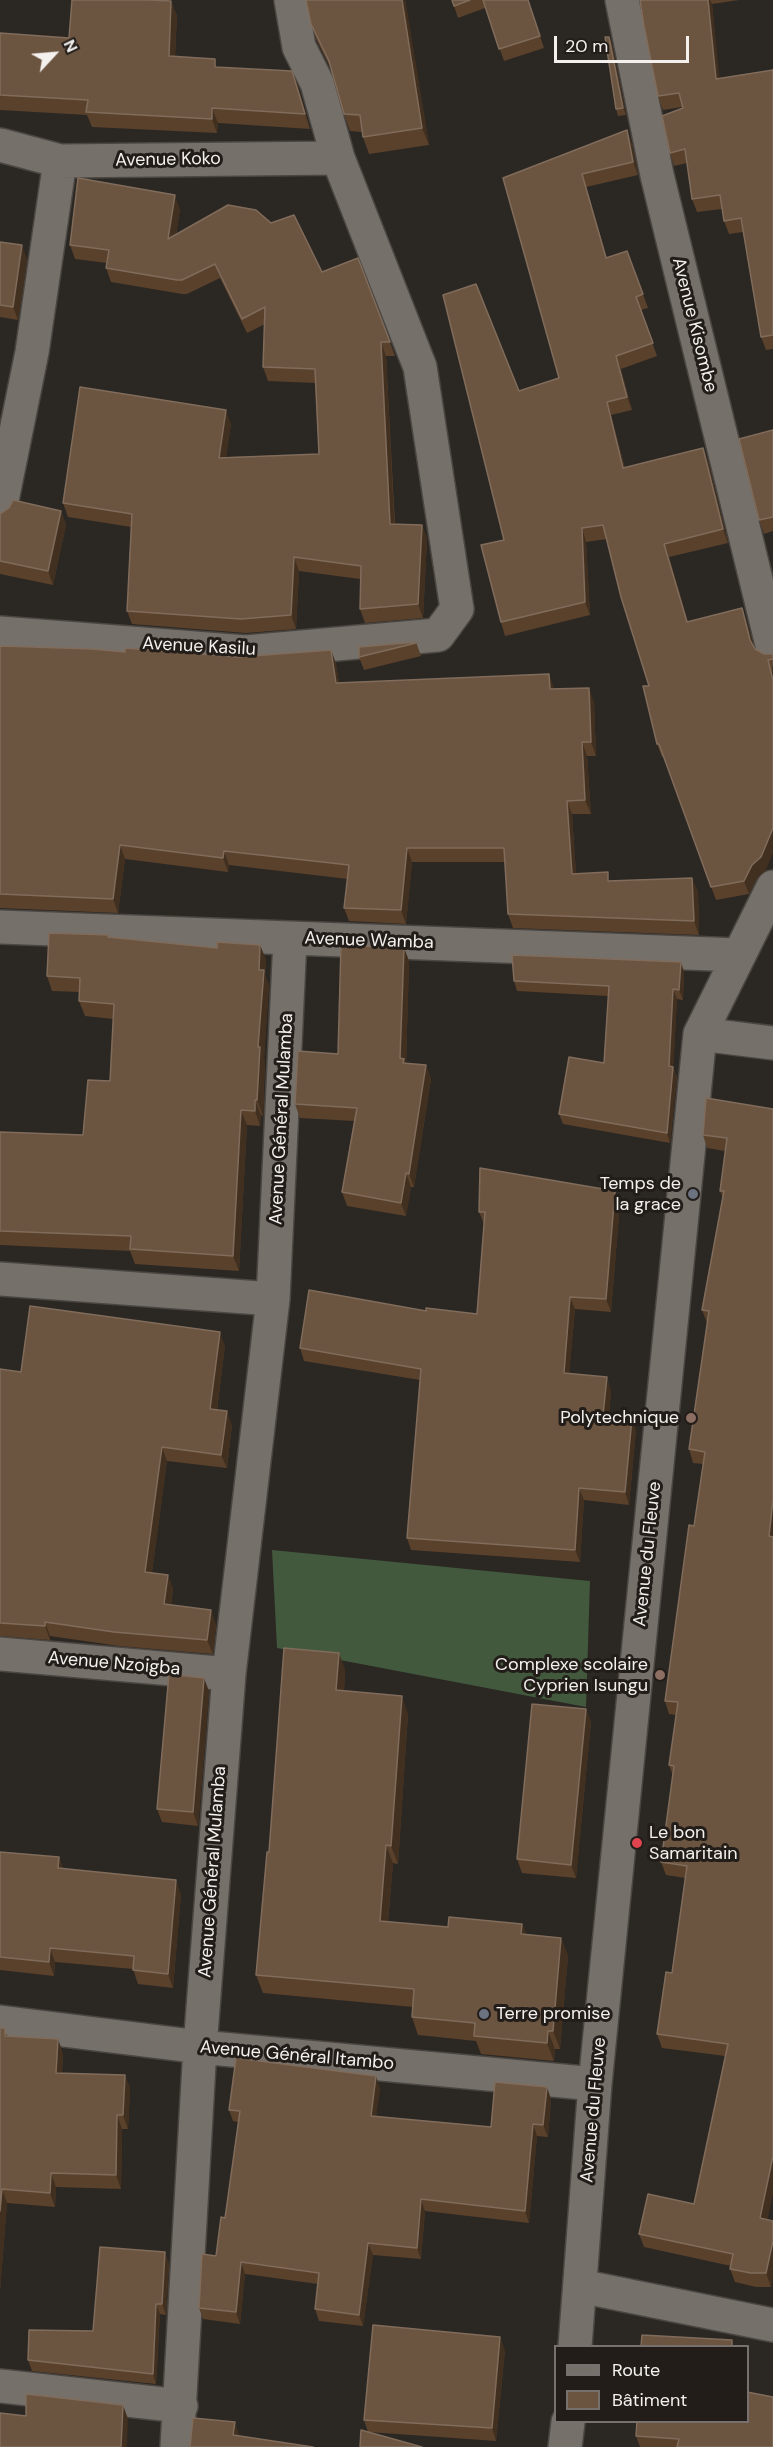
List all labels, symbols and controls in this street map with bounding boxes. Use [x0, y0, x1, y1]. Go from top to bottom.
north arrow [24, 24, 84, 84]
scale bar [557, 24, 692, 62]
text: 20 m [565, 34, 608, 58]
text: N [59, 36, 83, 56]
street label: Avenue Koko [115, 148, 221, 172]
street label: Avenue Kisombe [667, 255, 721, 395]
street label: Avenue Kasilu [142, 633, 256, 661]
street label: Avenue Wamba [304, 928, 434, 954]
street label: Avenue Général Mulamba [266, 1013, 298, 1225]
place label: Temps de la grace [600, 1173, 681, 1216]
marker: Temps de la grace [686, 1187, 700, 1201]
place label: Polytechnique [560, 1407, 679, 1429]
marker: Polytechnique [684, 1411, 698, 1425]
street label: Avenue du Fleuve [630, 1480, 666, 1628]
street label: Avenue Nzoigba [47, 1647, 181, 1681]
place label: Complexe scolaire Cyprien Isungu [495, 1654, 648, 1696]
marker: Complexe scolaire Cyprien Isungu [653, 1668, 667, 1682]
street label: Avenue Général Mulamba [195, 1766, 231, 1978]
place label: Le bon Samaritain [649, 1822, 738, 1864]
marker: Le bon Samaritain [630, 1836, 644, 1850]
place label: Terre promise [496, 2003, 611, 2025]
marker: Terre promise [477, 2007, 491, 2021]
street label: Avenue du Fleuve [577, 2036, 611, 2184]
street label: Avenue Général Itambo [199, 2037, 395, 2075]
legend [554, 2345, 749, 2423]
text: Route [612, 2358, 660, 2382]
text: Bâtiment [612, 2388, 687, 2412]

